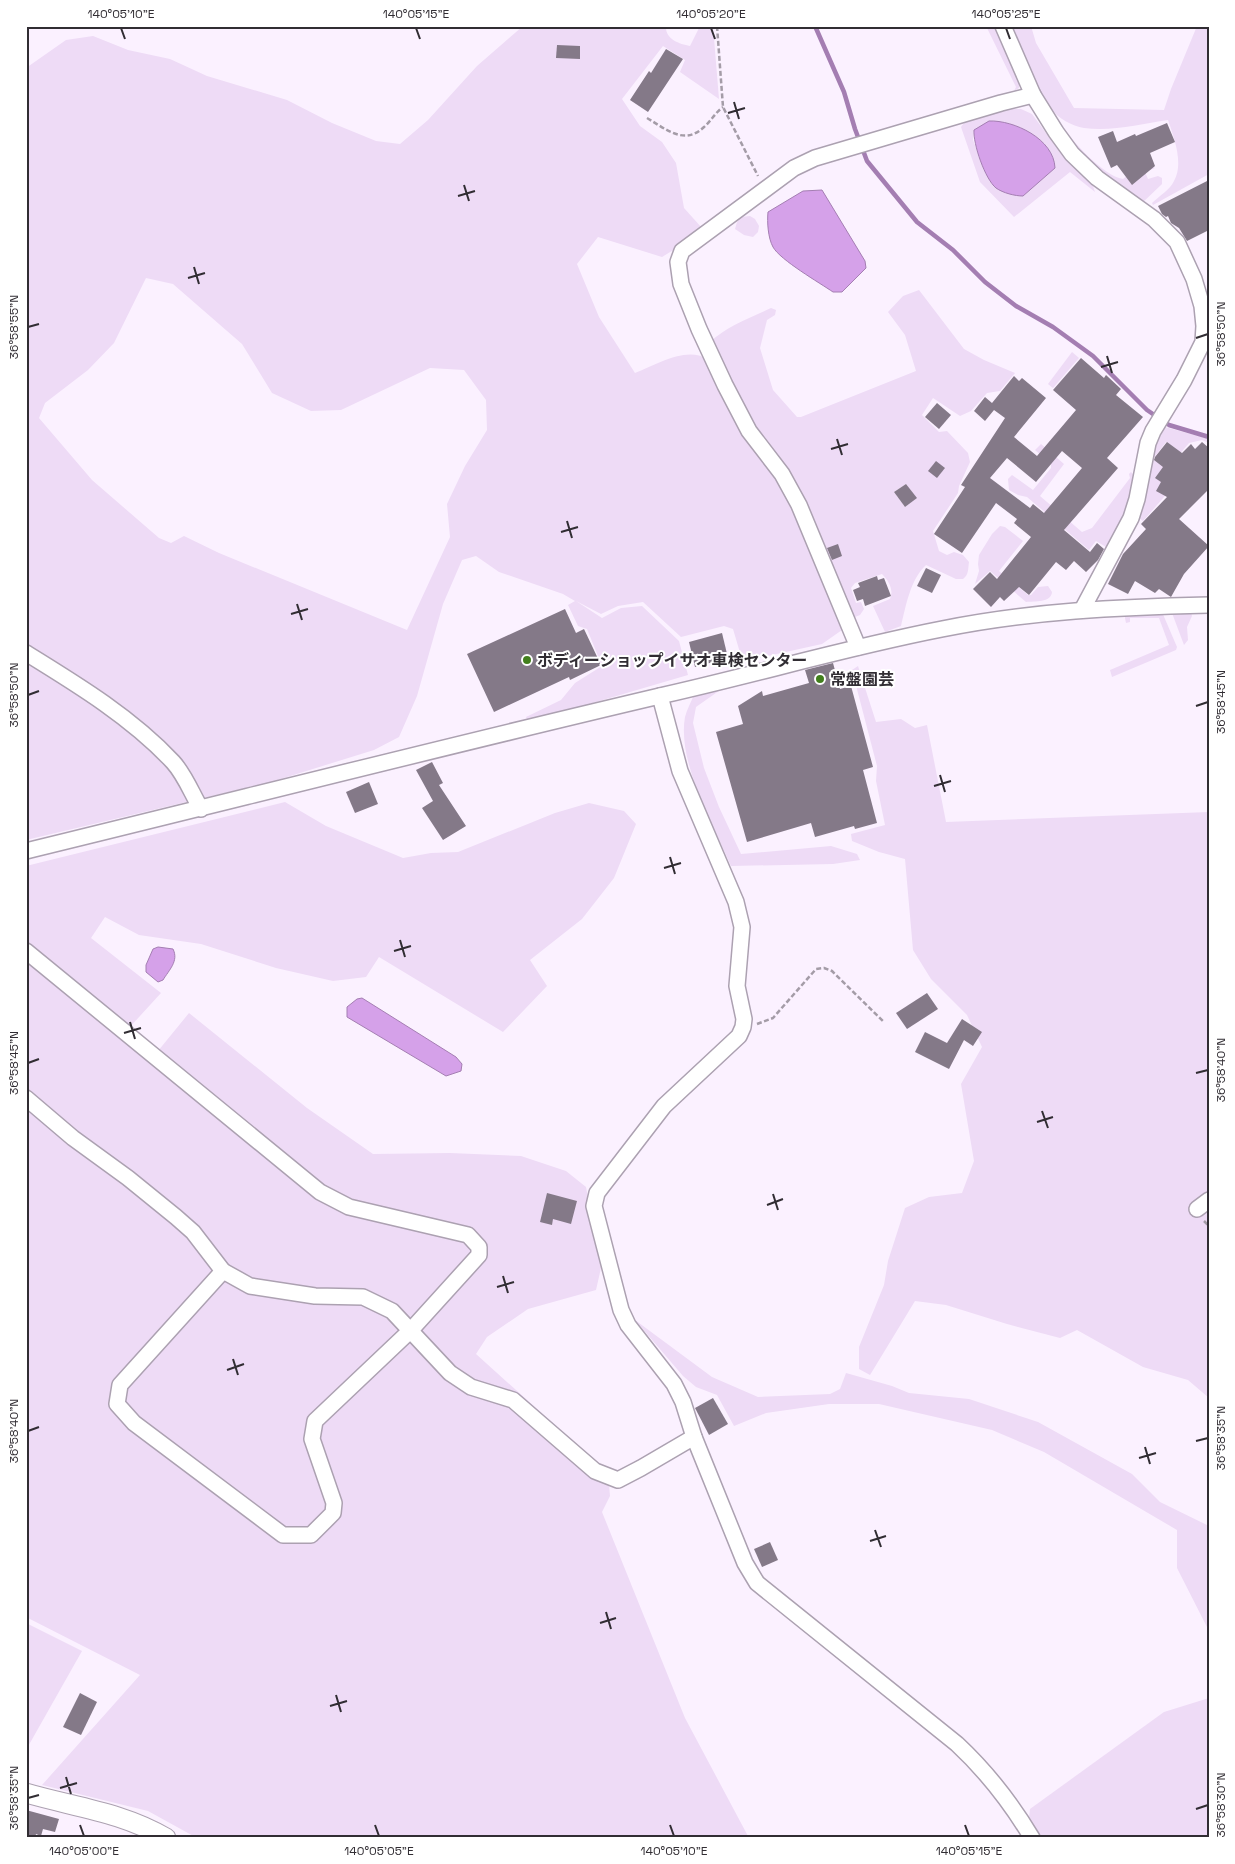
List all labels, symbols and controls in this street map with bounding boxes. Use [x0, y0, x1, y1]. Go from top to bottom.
text: 140°05'10"E [87, 6, 155, 22]
text: 140°05'15"E [383, 6, 450, 22]
text: 140°05'20"E [676, 6, 746, 22]
text: 140°05'25"E [972, 6, 1041, 22]
text: 36°58'55"N [6, 295, 22, 359]
text: 36°58'50"N [1213, 302, 1229, 366]
place label: ボディーショップイサオ車検センター [537, 650, 808, 671]
marker: ボディーショップイサオ車検センター [521, 654, 533, 666]
text: 36°58'50"N [6, 663, 22, 727]
place label: 常盤園芸 [830, 669, 894, 690]
text: 36°58'45"N [1213, 670, 1229, 734]
marker: 常盤園芸 [814, 673, 826, 685]
text: 36°58'45"N [6, 1031, 22, 1095]
text: 36°58'40"N [1213, 1038, 1229, 1102]
text: 36°58'40"N [6, 1399, 22, 1463]
text: 36°58'35"N [1213, 1406, 1229, 1470]
text: 36°58'35"N [6, 1766, 22, 1830]
text: 36°58'30"N [1213, 1773, 1229, 1837]
text: 140°05'00"E [49, 1843, 119, 1859]
text: 140°05'05"E [344, 1843, 414, 1859]
text: 140°05'10"E [640, 1843, 708, 1859]
text: 140°05'15"E [936, 1843, 1003, 1859]

